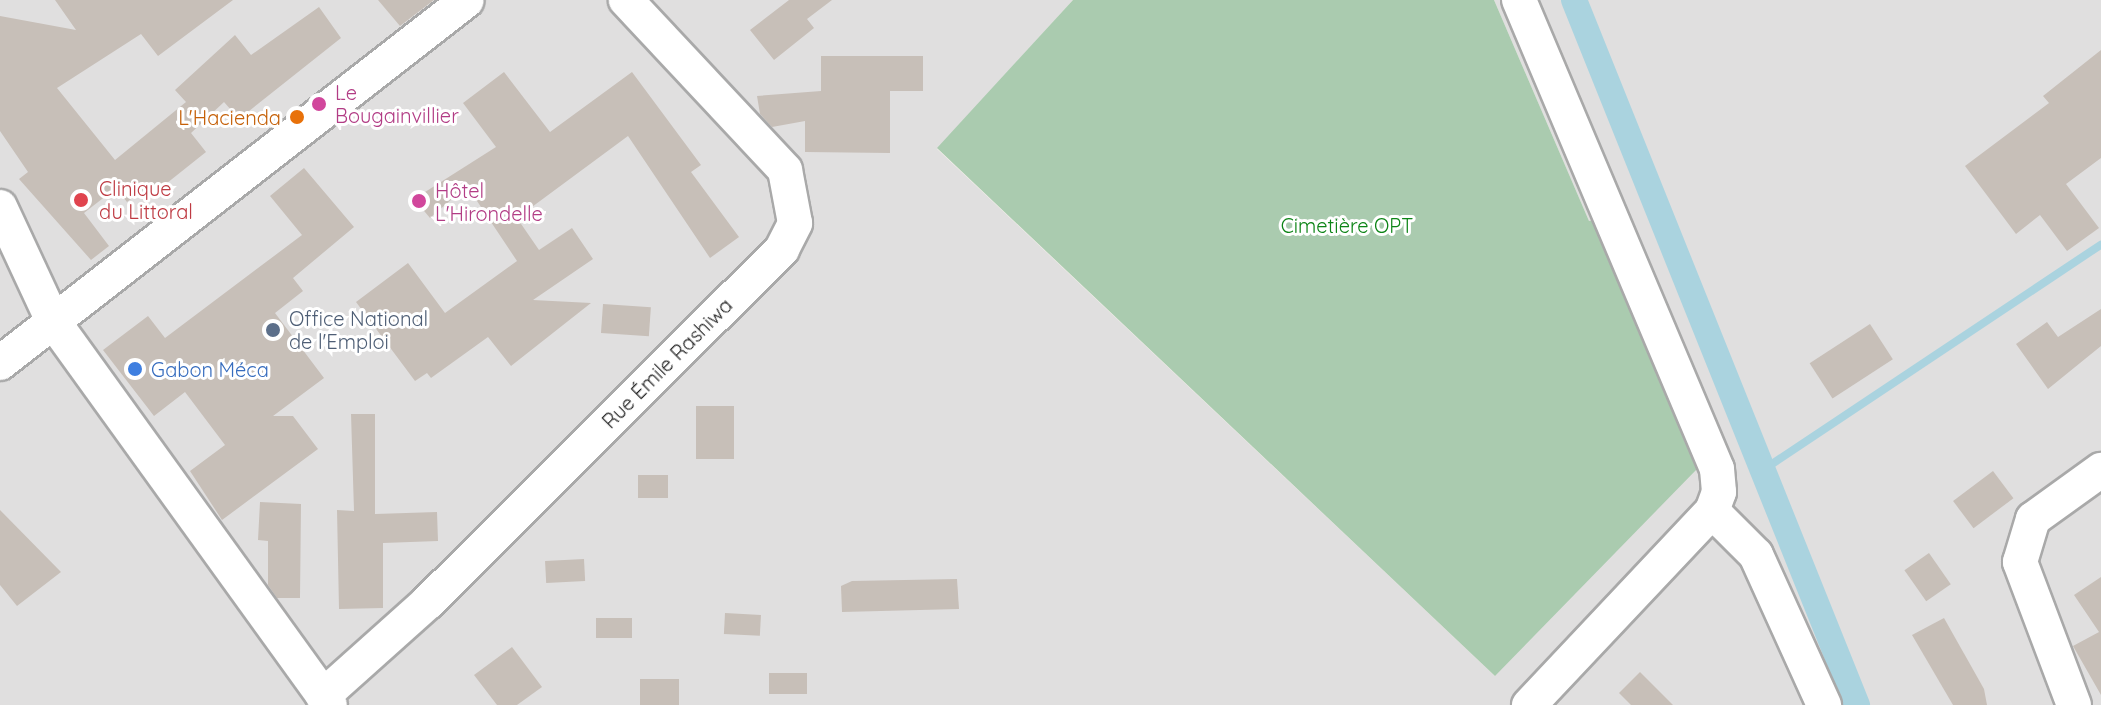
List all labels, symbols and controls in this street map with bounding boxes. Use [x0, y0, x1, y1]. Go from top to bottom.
place label: Le Bougainvillier [335, 80, 459, 127]
marker: Le Bougainvillier [310, 95, 328, 113]
place label: L'Hacienda [178, 105, 281, 129]
marker: L'Hacienda [288, 108, 306, 126]
place label: Clinique du Littoral [99, 176, 193, 223]
place label: Hôtel L'Hirondelle [435, 178, 543, 225]
marker: Clinique du Littoral [70, 189, 92, 211]
marker: Hôtel L'Hirondelle [410, 192, 428, 210]
park label: Cimetière OPT [1281, 213, 1413, 237]
street label: Rue Émile Rashiwa [597, 293, 737, 433]
place label: Office National de l'Emploi [289, 306, 428, 353]
marker: Office National de l'Emploi [264, 321, 282, 339]
place label: Gabon Méca [151, 357, 269, 381]
marker: Gabon Méca [126, 360, 144, 378]

